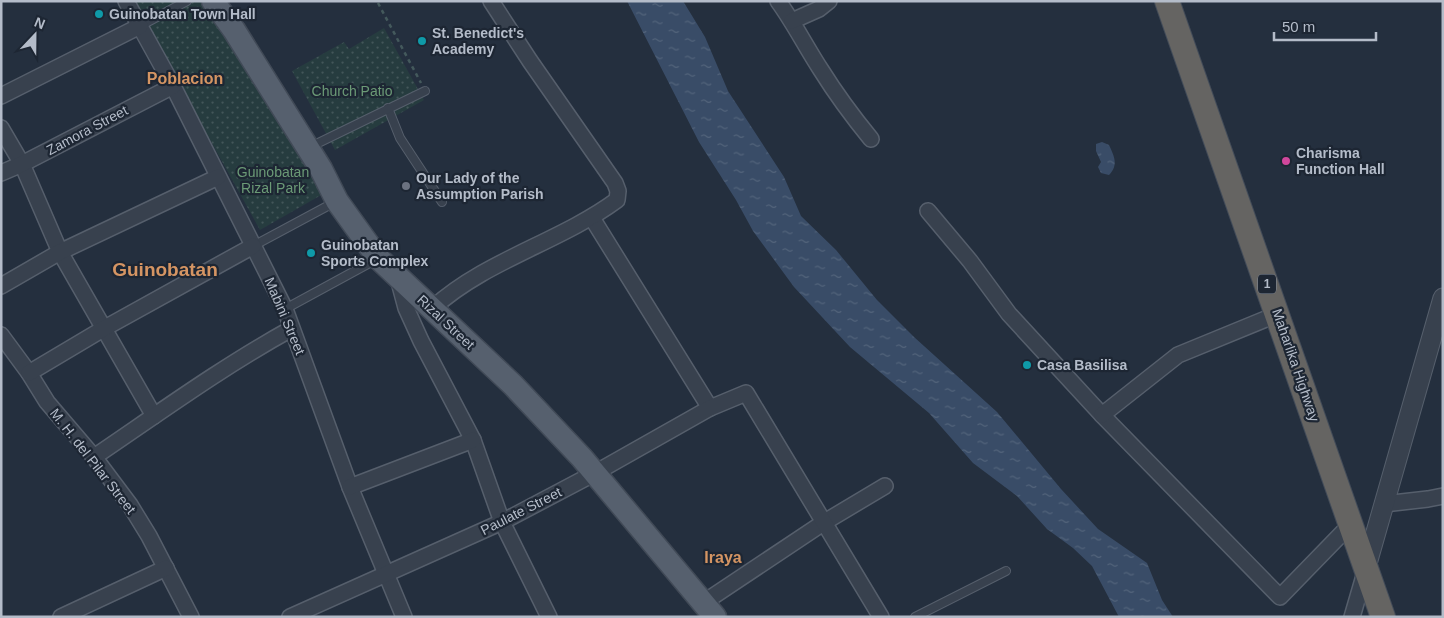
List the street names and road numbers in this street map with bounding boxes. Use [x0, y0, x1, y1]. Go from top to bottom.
street label: Zamora Street [44, 102, 130, 158]
road number: 1 [1258, 274, 1276, 294]
street label: Mabini Street [262, 275, 309, 357]
street label: Rizal Street [414, 291, 478, 353]
street label: Maharlika Highway [1269, 306, 1323, 424]
street label: M. H. del Pilar Street [47, 405, 139, 517]
street label: Paulate Street [478, 484, 564, 538]

